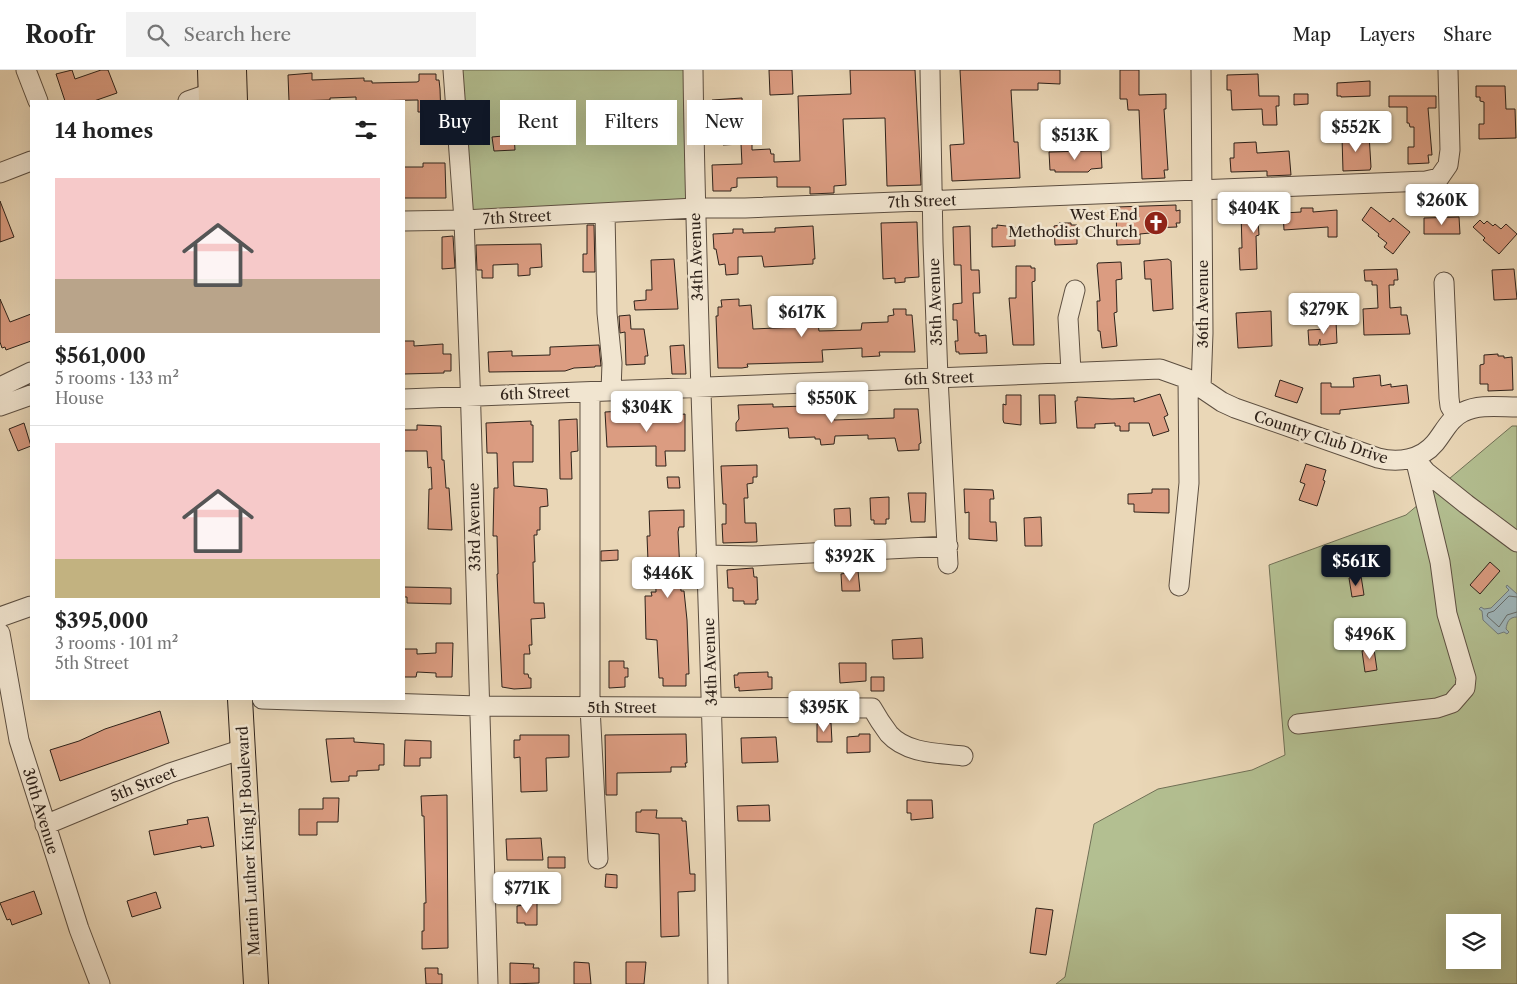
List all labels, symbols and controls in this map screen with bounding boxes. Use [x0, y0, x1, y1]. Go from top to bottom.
search box [126, 12, 476, 57]
text: Roofr [25, 20, 96, 49]
icon: search [144, 21, 172, 49]
text: Search here [184, 23, 291, 46]
text: Map [1293, 24, 1331, 46]
text: Layers [1359, 24, 1415, 46]
text: Share [1443, 24, 1492, 46]
chip: Buy [420, 100, 490, 145]
chip: Rent [500, 100, 576, 145]
chip: Filters [586, 100, 677, 145]
chip: New [687, 100, 762, 145]
pin: $552K [1321, 111, 1391, 153]
icon: filters [352, 116, 380, 144]
text: $552K [1332, 117, 1380, 137]
text: 14 homes [55, 118, 153, 143]
pin: $513K [1040, 118, 1110, 161]
text: $513K [1052, 125, 1098, 145]
pin: $260K [1407, 184, 1477, 226]
street label: 7th Street [887, 190, 957, 212]
text: $260K [1417, 190, 1467, 210]
pin: $404K [1219, 191, 1289, 234]
text: $404K [1229, 198, 1279, 218]
place label: West End Methodist Church [1008, 205, 1139, 241]
street label: 7th Street [482, 206, 552, 228]
icon: home [173, 210, 263, 300]
church icon: West End Methodist Church [1143, 210, 1169, 236]
street label: 34th Avenue [685, 213, 707, 301]
street label: 35th Avenue [924, 258, 946, 346]
street label: 36th Avenue [1193, 260, 1212, 348]
pin: $279K [1289, 292, 1359, 335]
pin: $617K [767, 296, 837, 338]
text: $279K [1299, 299, 1349, 319]
text: $617K [779, 302, 825, 322]
text: $561,000 [55, 343, 146, 368]
street label: 6th Street [904, 367, 975, 389]
text: 5 rooms · 133 m² [55, 368, 179, 388]
street label: 6th Street [500, 382, 571, 404]
pin: $550K [797, 382, 867, 424]
text: House [55, 388, 104, 408]
text: $550K [807, 388, 857, 408]
pin: $304K [612, 390, 682, 433]
text: $304K [622, 397, 672, 417]
street label: Country Club Drive [1251, 406, 1391, 468]
icon: home [173, 476, 263, 566]
street label: 33rd Avenue [464, 483, 484, 571]
pin: $392K [815, 540, 885, 582]
pin: $561K [1321, 544, 1391, 587]
text: $392K [825, 546, 875, 566]
text: $561K [1332, 551, 1380, 571]
pin: $446K [633, 556, 703, 599]
text: $446K [643, 563, 693, 583]
text: $395,000 [55, 608, 148, 633]
street label: 34th Avenue [699, 618, 721, 706]
pin: $496K [1335, 618, 1405, 660]
text: $496K [1345, 624, 1395, 644]
text: 3 rooms · 101 m² [55, 633, 178, 653]
text: 5th Street [55, 653, 129, 673]
pin: $395K [789, 690, 859, 733]
text: $395K [799, 697, 849, 717]
street label: 5th Street [587, 698, 657, 717]
street label: Martin Luther King Jr Boulevard [233, 726, 263, 956]
street label: 5th Street [107, 762, 179, 806]
street label: 30th Avenue [19, 766, 63, 856]
pin: $771K [492, 872, 562, 914]
text: $771K [504, 878, 550, 898]
map controls [1446, 914, 1501, 969]
button: layers [1446, 914, 1501, 969]

